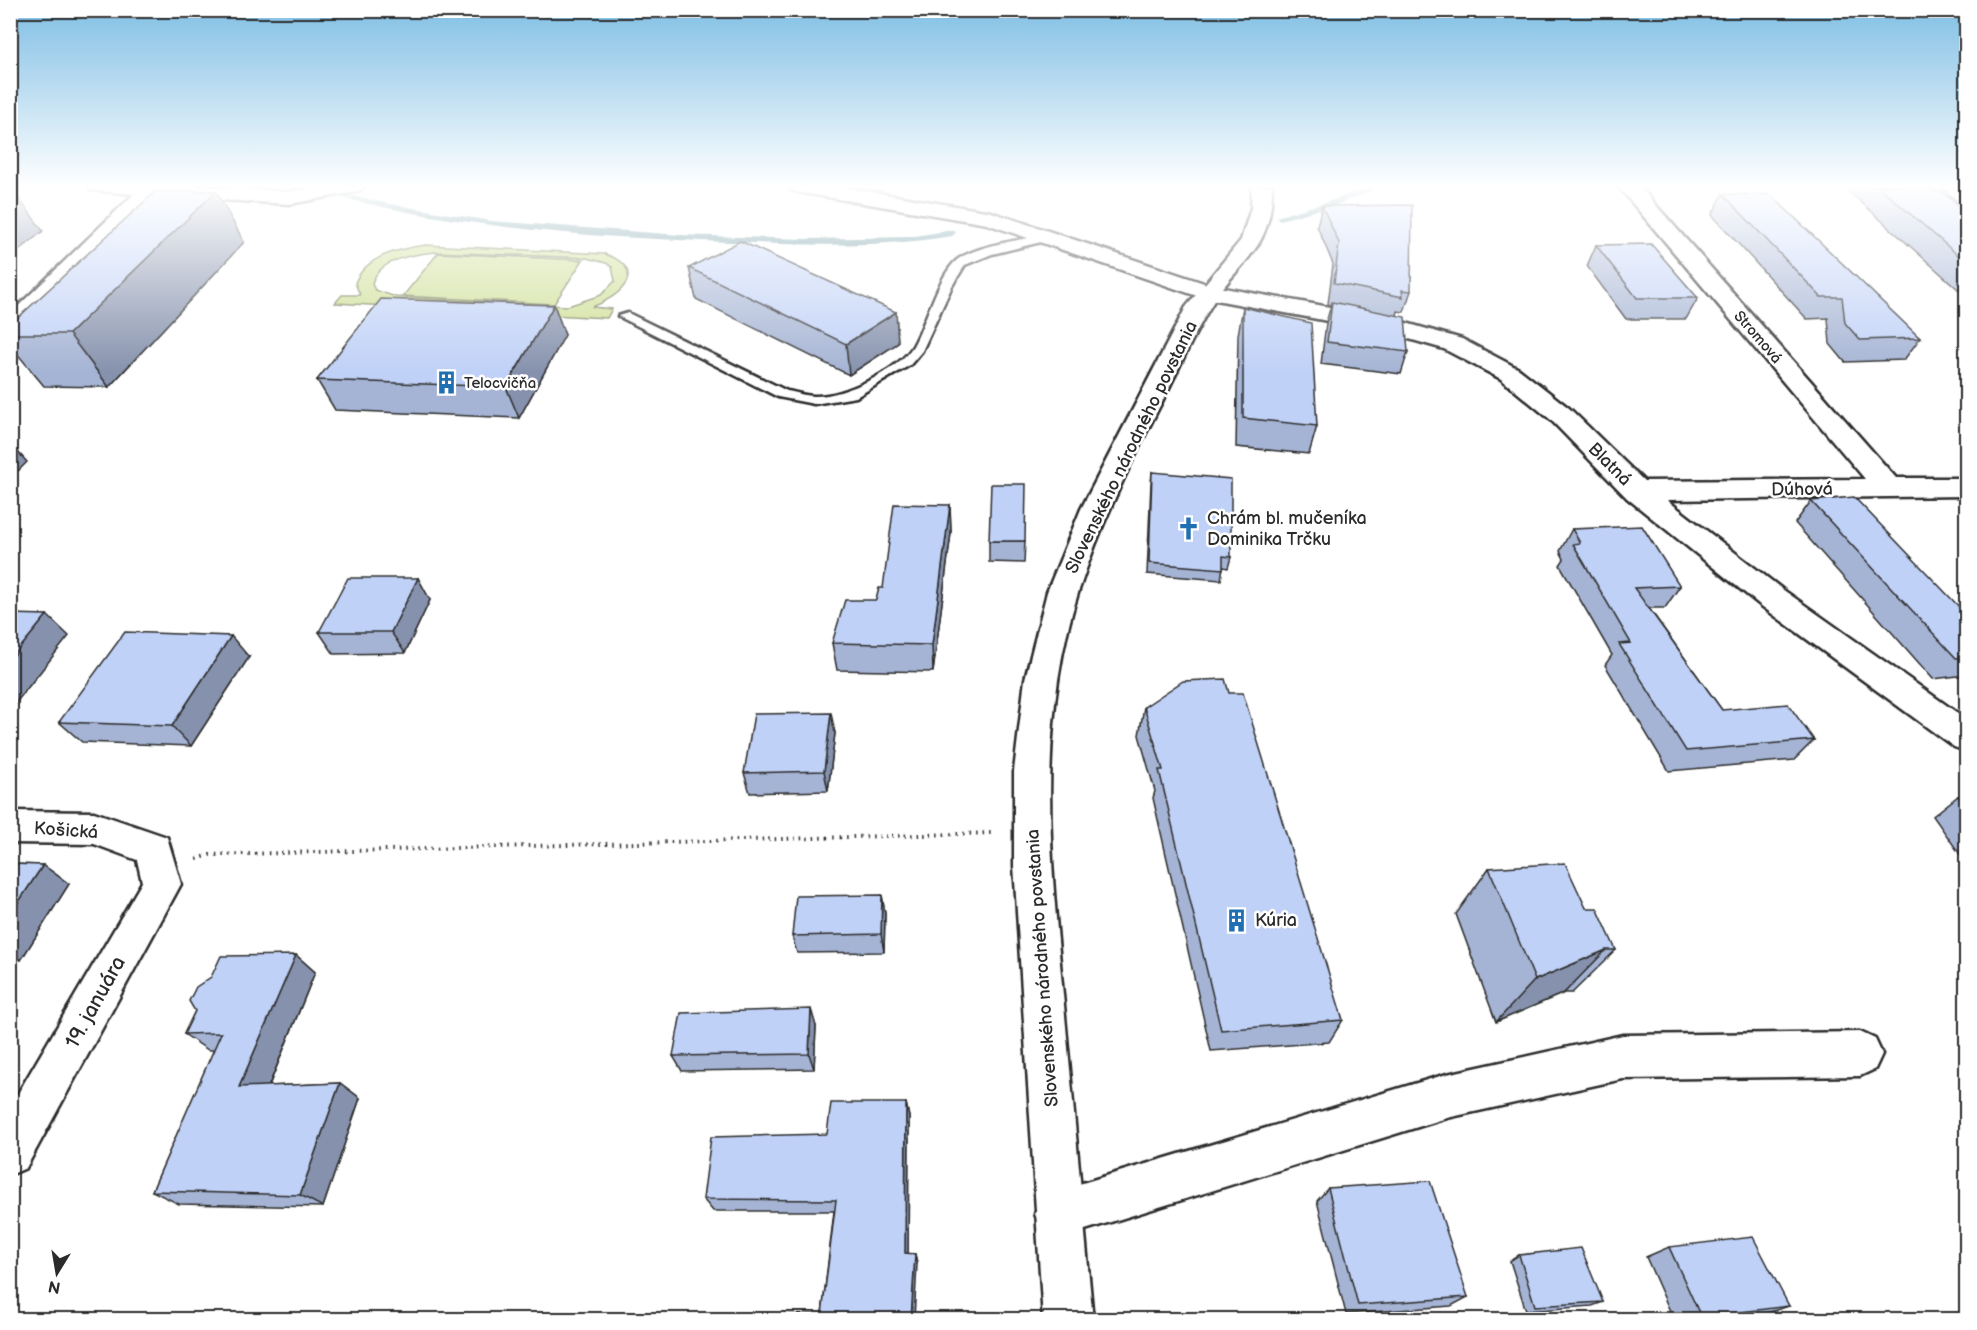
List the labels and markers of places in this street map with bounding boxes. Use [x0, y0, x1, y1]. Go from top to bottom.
building icon: Telocvičňa [433, 370, 459, 396]
place label: Telocvičňa [464, 374, 536, 393]
place label: Chrám bl. mučeníka Dominika Trčku [1207, 508, 1367, 550]
church icon: Chrám bl. mučeníka Dominika Trčku [1176, 515, 1202, 541]
building icon: Kúria [1224, 907, 1250, 933]
place label: Kúria [1255, 910, 1297, 931]

